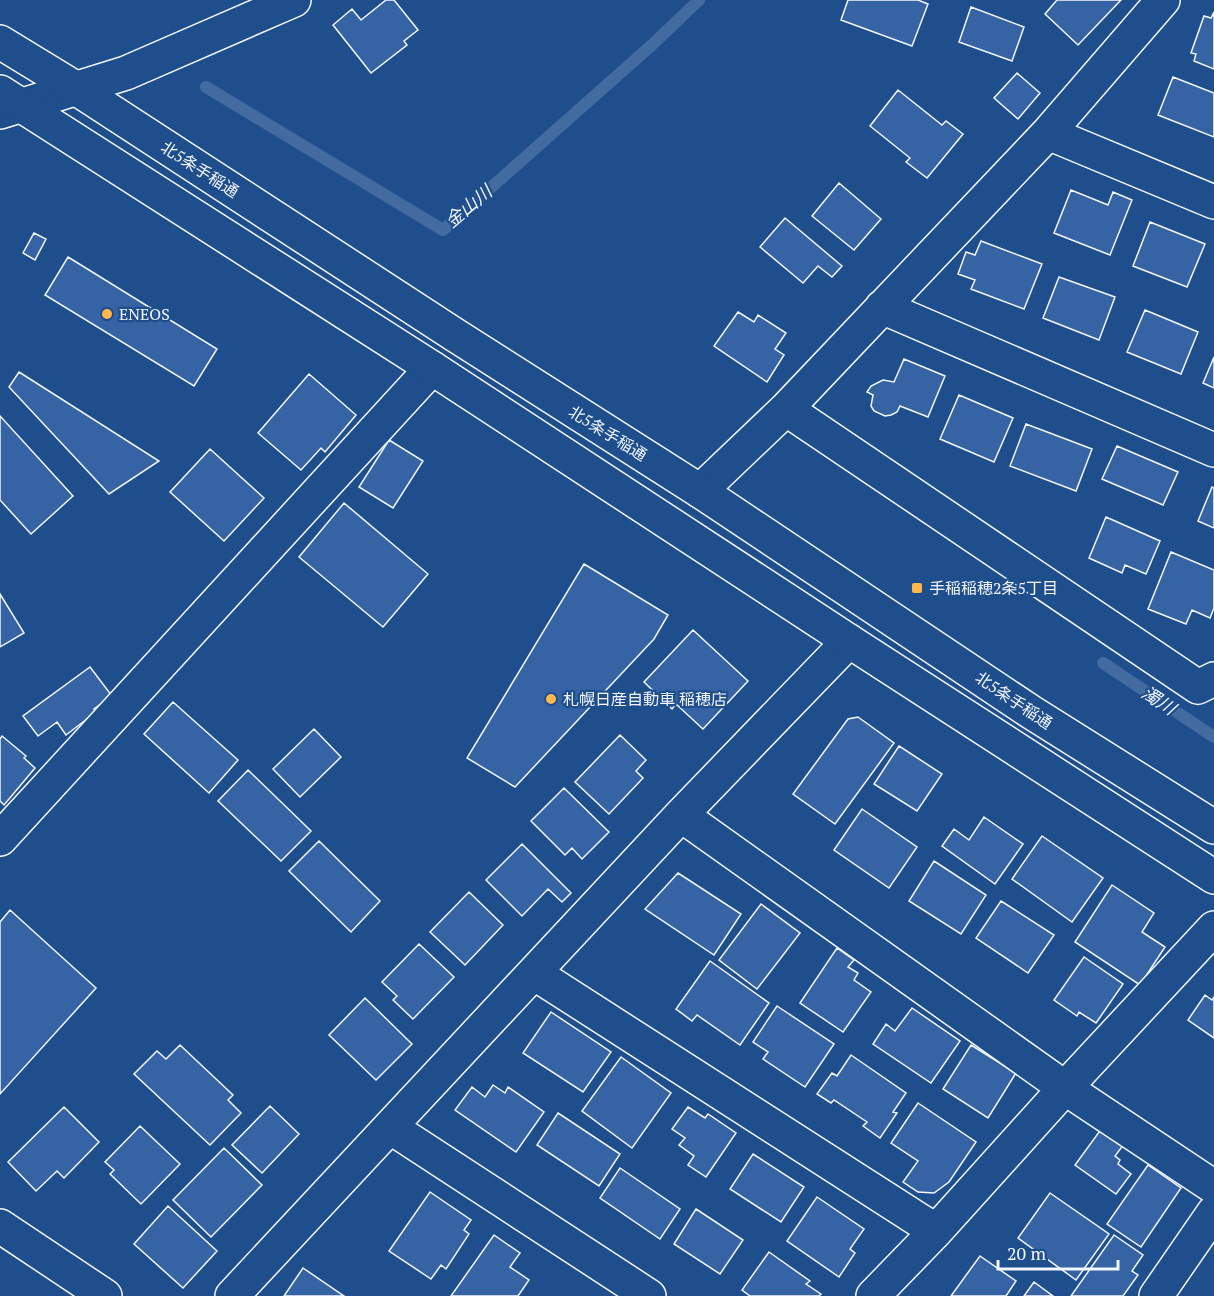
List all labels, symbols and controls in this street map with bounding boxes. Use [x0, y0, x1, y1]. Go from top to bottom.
street label: 北5条手稲通 [157, 136, 243, 202]
water label: 金山川 [440, 178, 498, 233]
place label: ENEOS [119, 303, 170, 325]
marker: ENEOS [100, 307, 114, 321]
street label: 北5条手稲通 [565, 400, 651, 466]
place label: 手稲稲穂2条5丁目 [929, 577, 1058, 599]
marker: 手稲稲穂2条5丁目 [910, 581, 924, 595]
street label: 北5条手稲通 [971, 666, 1057, 734]
water label: 濁川 [1137, 680, 1182, 721]
place label: 札幌日産自動車 稲穂店 [563, 688, 727, 710]
marker: 札幌日産自動車 稲穂店 [544, 692, 558, 706]
scale bar [998, 1233, 1118, 1271]
text: 20 m [1007, 1241, 1047, 1265]

